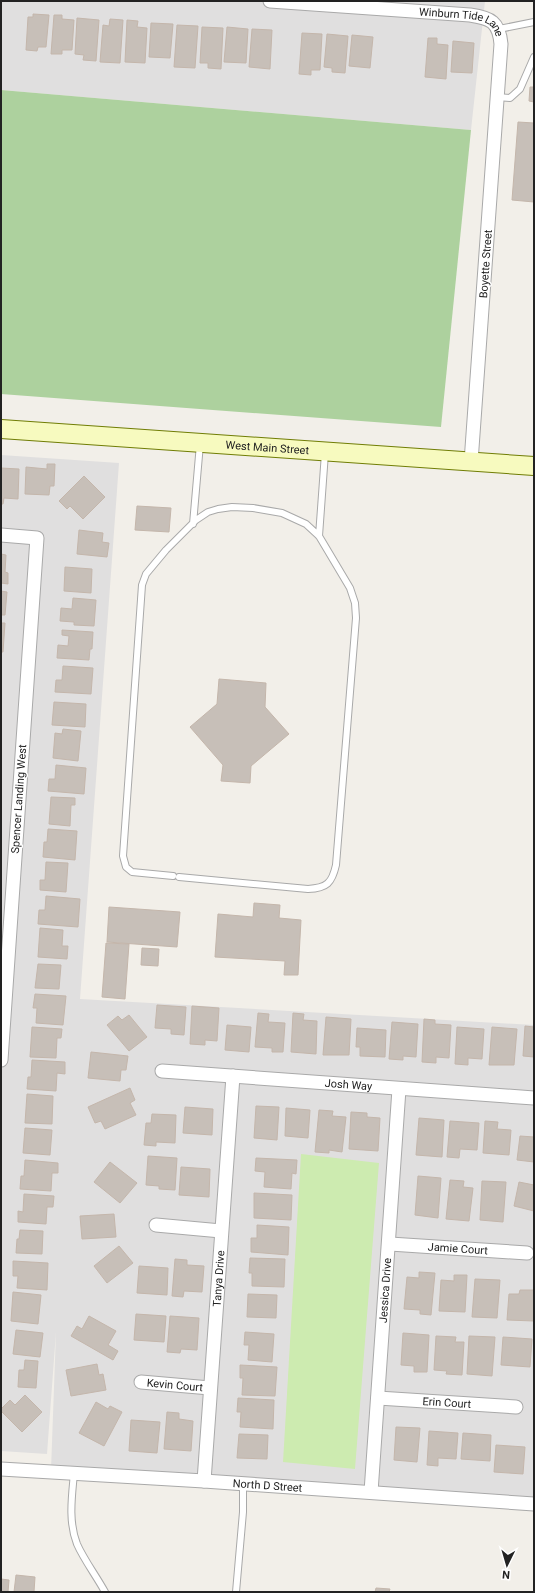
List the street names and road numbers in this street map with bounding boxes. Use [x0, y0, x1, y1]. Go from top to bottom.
street label: Winburn Tide Lane [419, 5, 506, 38]
street label: Boyette Street [477, 229, 495, 299]
street label: West Main Street [225, 438, 310, 457]
street label: Spencer Landing West [9, 744, 29, 854]
street label: Josh Way [324, 1076, 373, 1093]
street label: Jamie Court [427, 1240, 489, 1257]
street label: Tanya Drive [210, 1250, 227, 1307]
street label: Jessica Drive [376, 1257, 394, 1323]
street label: Kevin Court [146, 1376, 204, 1394]
street label: Erin Court [422, 1394, 472, 1411]
street label: North D Street [232, 1477, 303, 1494]

